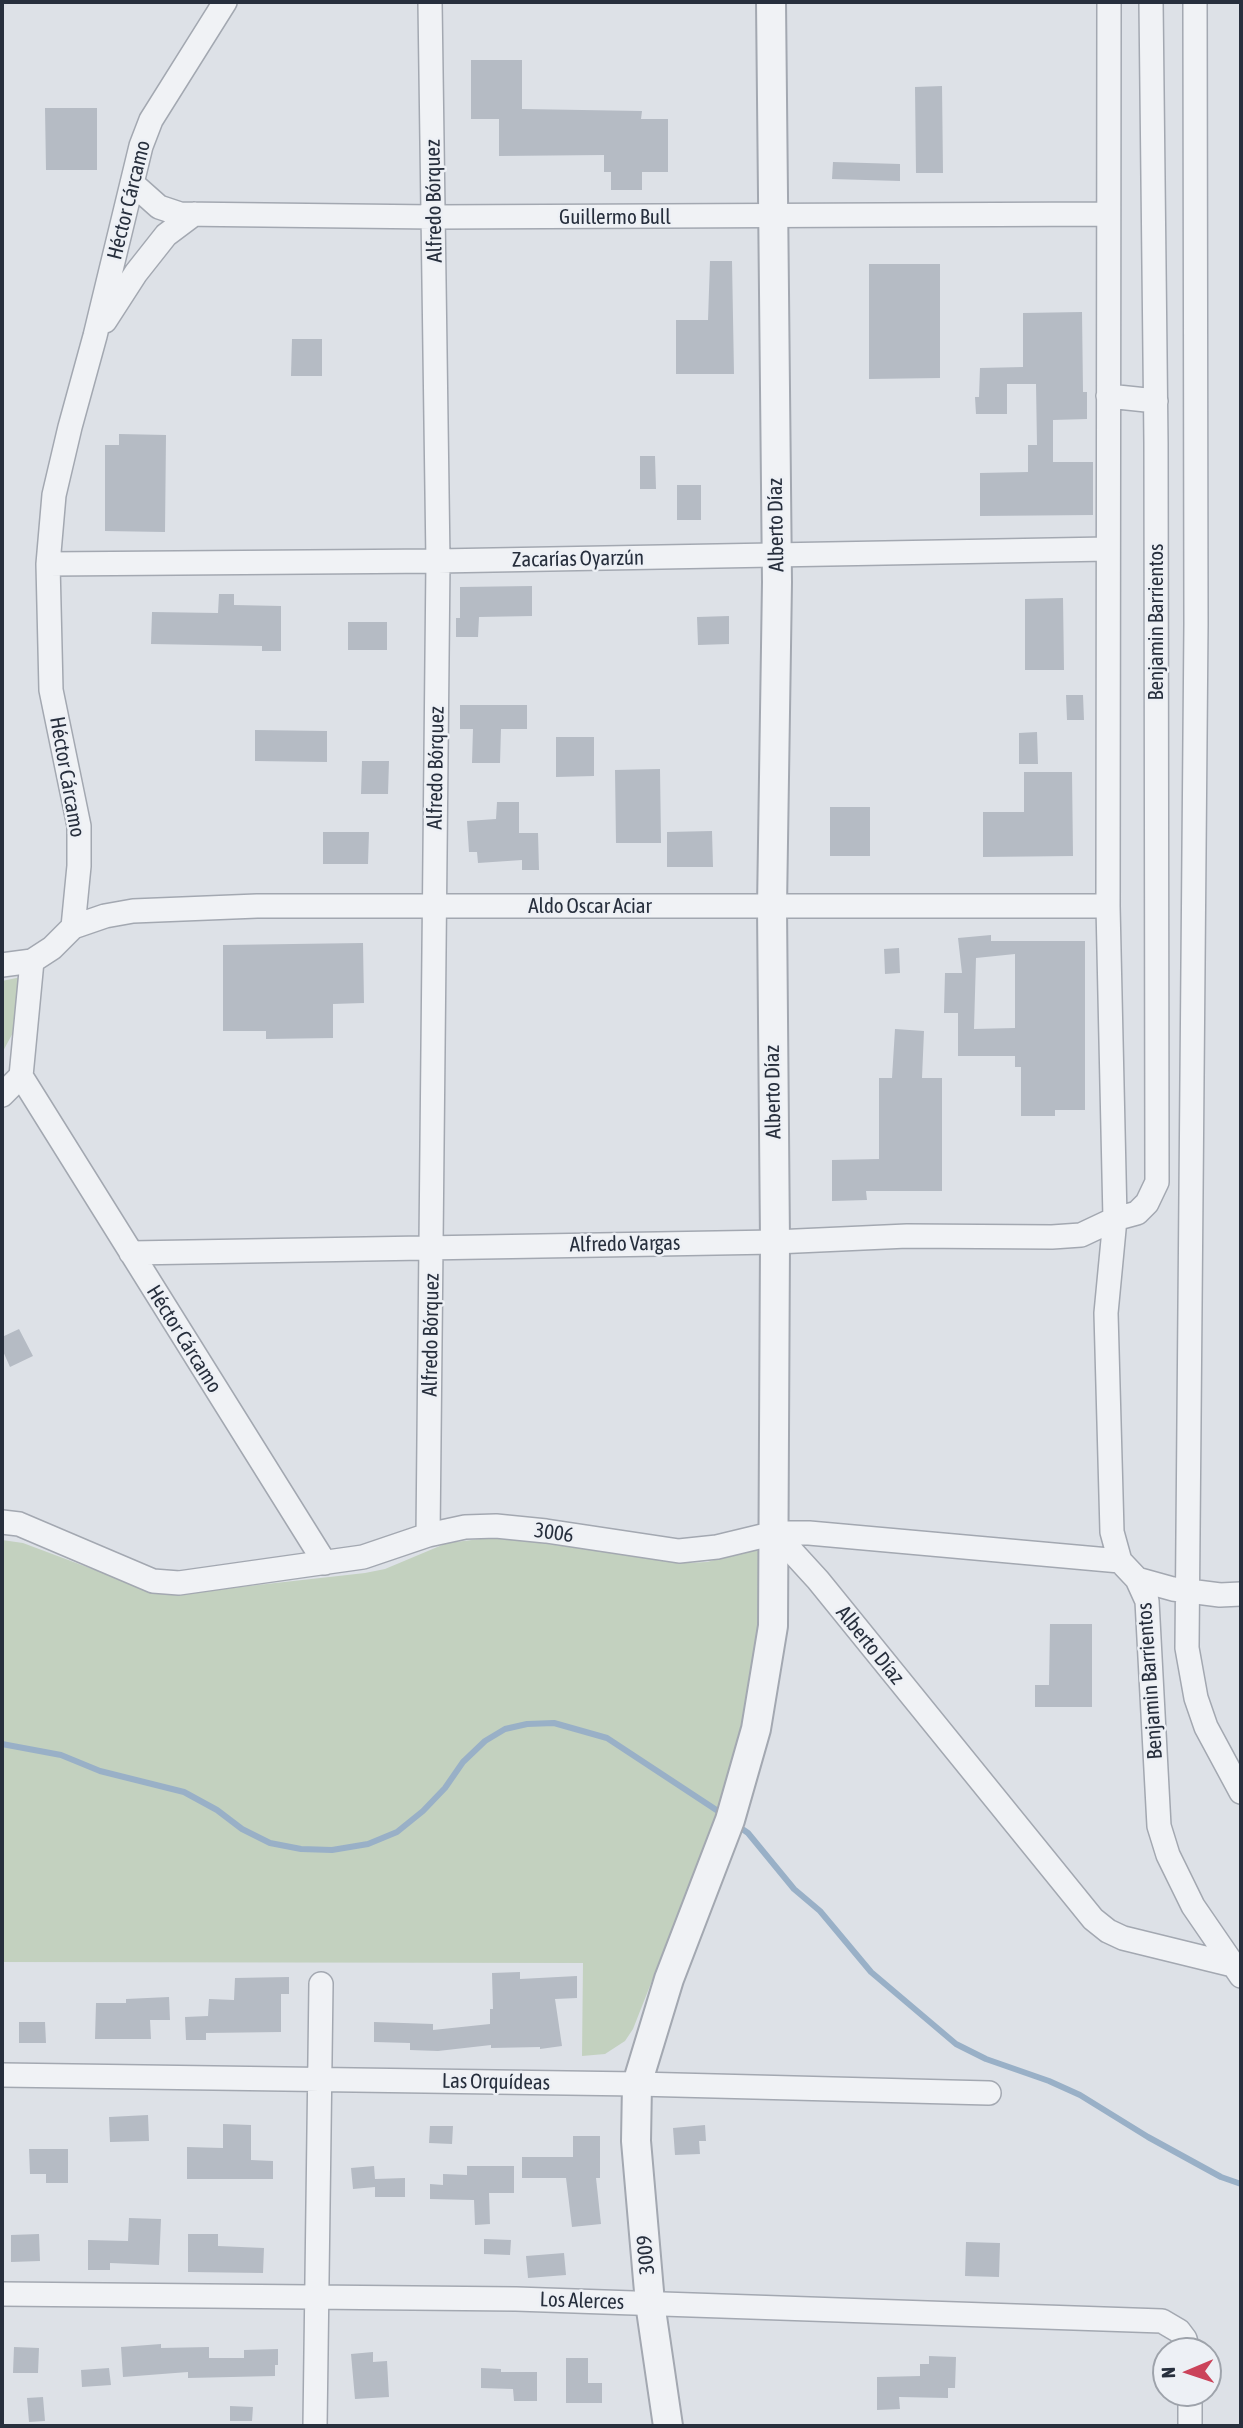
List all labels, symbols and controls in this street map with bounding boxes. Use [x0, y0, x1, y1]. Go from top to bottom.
street label: Héctor Cárcamo [102, 138, 156, 262]
street label: Alfredo Bórquez [420, 139, 448, 263]
street label: Guillermo Bull [559, 204, 671, 230]
street label: Alberto Díaz [763, 478, 789, 572]
street label: Benjamin Barrientos [1143, 543, 1169, 701]
street label: Zacarías Oyarzún [512, 545, 644, 573]
street label: Alfredo Bórquez [422, 706, 450, 830]
street label: Héctor Cárcamo [44, 715, 90, 839]
street label: Aldo Oscar Aciar [528, 893, 652, 919]
street label: Alberto Díaz [760, 1045, 786, 1139]
street label: Alfredo Vargas [569, 1230, 681, 1258]
street label: Alfredo Bórquez [417, 1273, 445, 1397]
street label: Héctor Cárcamo [141, 1281, 227, 1397]
street label: 3006 [533, 1518, 575, 1548]
street label: Alberto Díaz [831, 1601, 909, 1689]
street label: Benjamin Barrientos [1132, 1602, 1168, 1760]
street label: Las Orquídeas [442, 2068, 550, 2096]
street label: 3009 [632, 2234, 660, 2276]
street label: Los Alerces [539, 2287, 625, 2315]
north arrow [1152, 2337, 1222, 2407]
text: N [1157, 2367, 1179, 2379]

